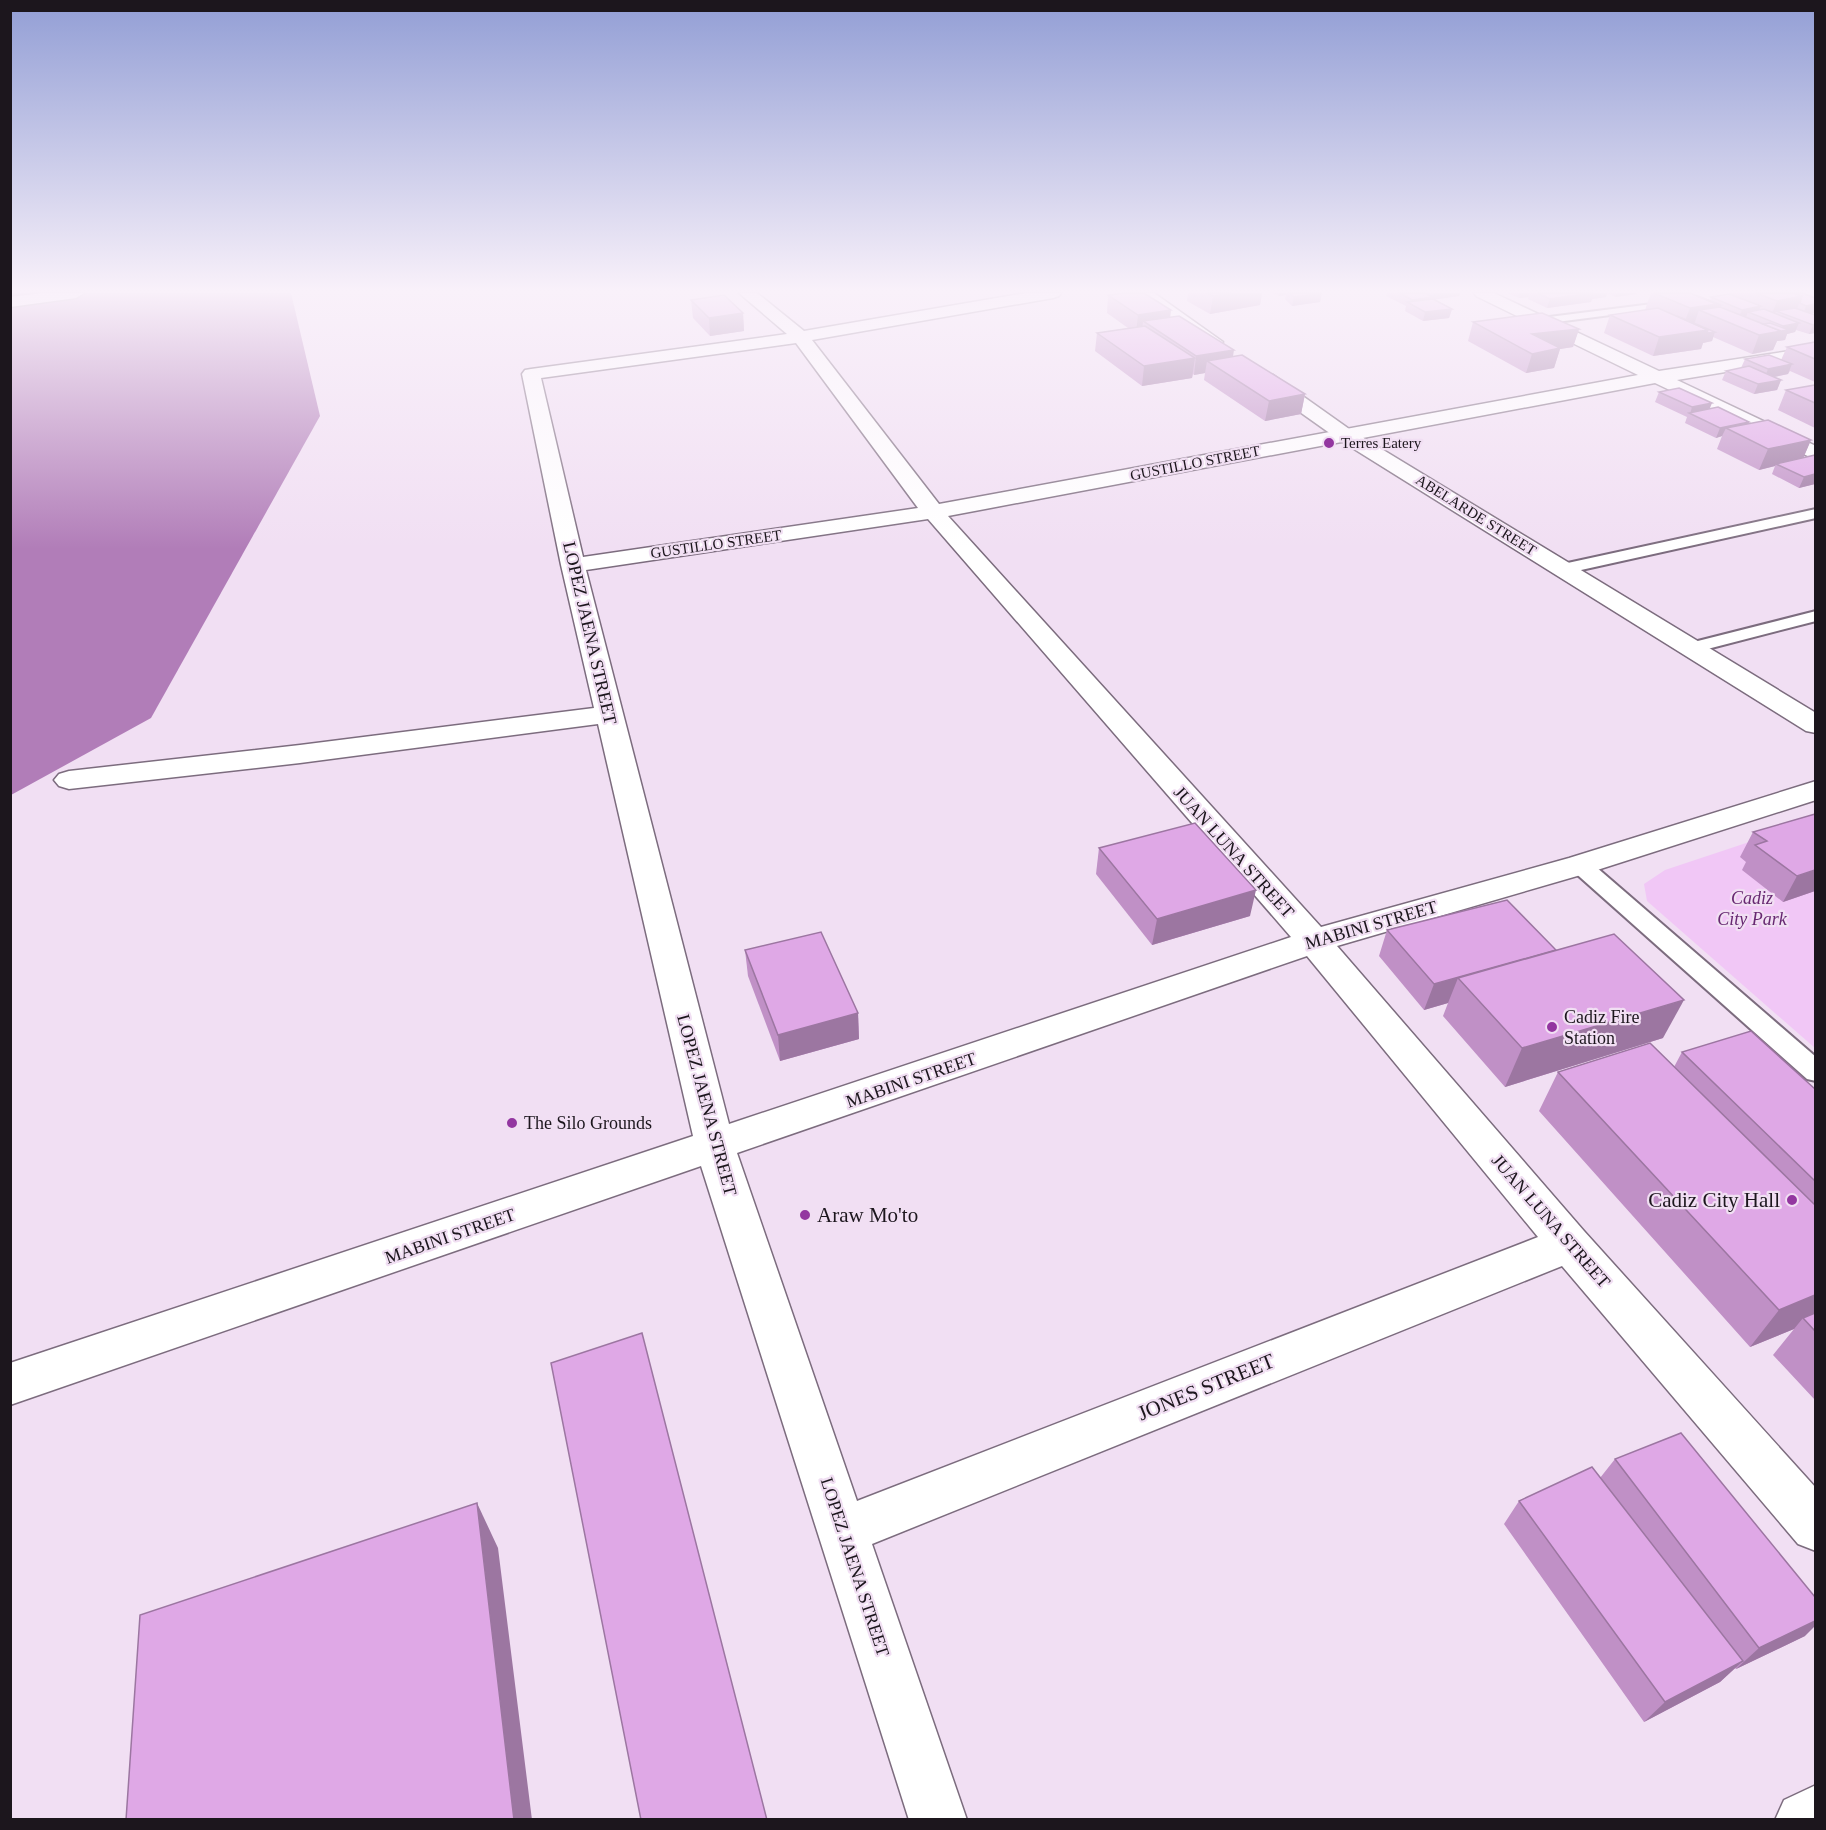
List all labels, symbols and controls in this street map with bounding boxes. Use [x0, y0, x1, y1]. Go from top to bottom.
place label: Terres Eatery [1341, 435, 1422, 451]
marker: Terres Eatery [1322, 436, 1336, 450]
street label: GUSTILLO STREET [1129, 443, 1261, 483]
street label: ABELARDE STREET [1413, 471, 1539, 559]
street label: GUSTILLO STREET [649, 527, 783, 561]
street label: LOPEZ JAENA STREET [559, 540, 621, 726]
street label: JUAN LUNA STREET [1170, 782, 1298, 922]
park label: Cadiz City Park [1717, 888, 1788, 929]
street label: MABINI STREET [1303, 897, 1439, 953]
place label: Cadiz Fire Station [1564, 1007, 1639, 1048]
street label: LOPEZ JAENA STREET [673, 1012, 741, 1198]
marker: Cadiz Fire Station [1545, 1020, 1559, 1034]
street label: MABINI STREET [843, 1048, 979, 1112]
place label: The Silo Grounds [524, 1113, 652, 1133]
marker: The Silo Grounds [505, 1116, 519, 1130]
street label: JUAN LUNA STREET [1488, 1150, 1614, 1292]
place label: Cadiz City Hall [1648, 1188, 1780, 1212]
marker: Cadiz City Hall [1785, 1193, 1799, 1207]
place label: Araw Mo'to [817, 1203, 918, 1227]
street label: MABINI STREET [382, 1204, 518, 1268]
marker: Araw Mo'to [798, 1208, 812, 1222]
street label: JONES STREET [1134, 1349, 1278, 1425]
street label: LOPEZ JAENA STREET [817, 1475, 893, 1659]

